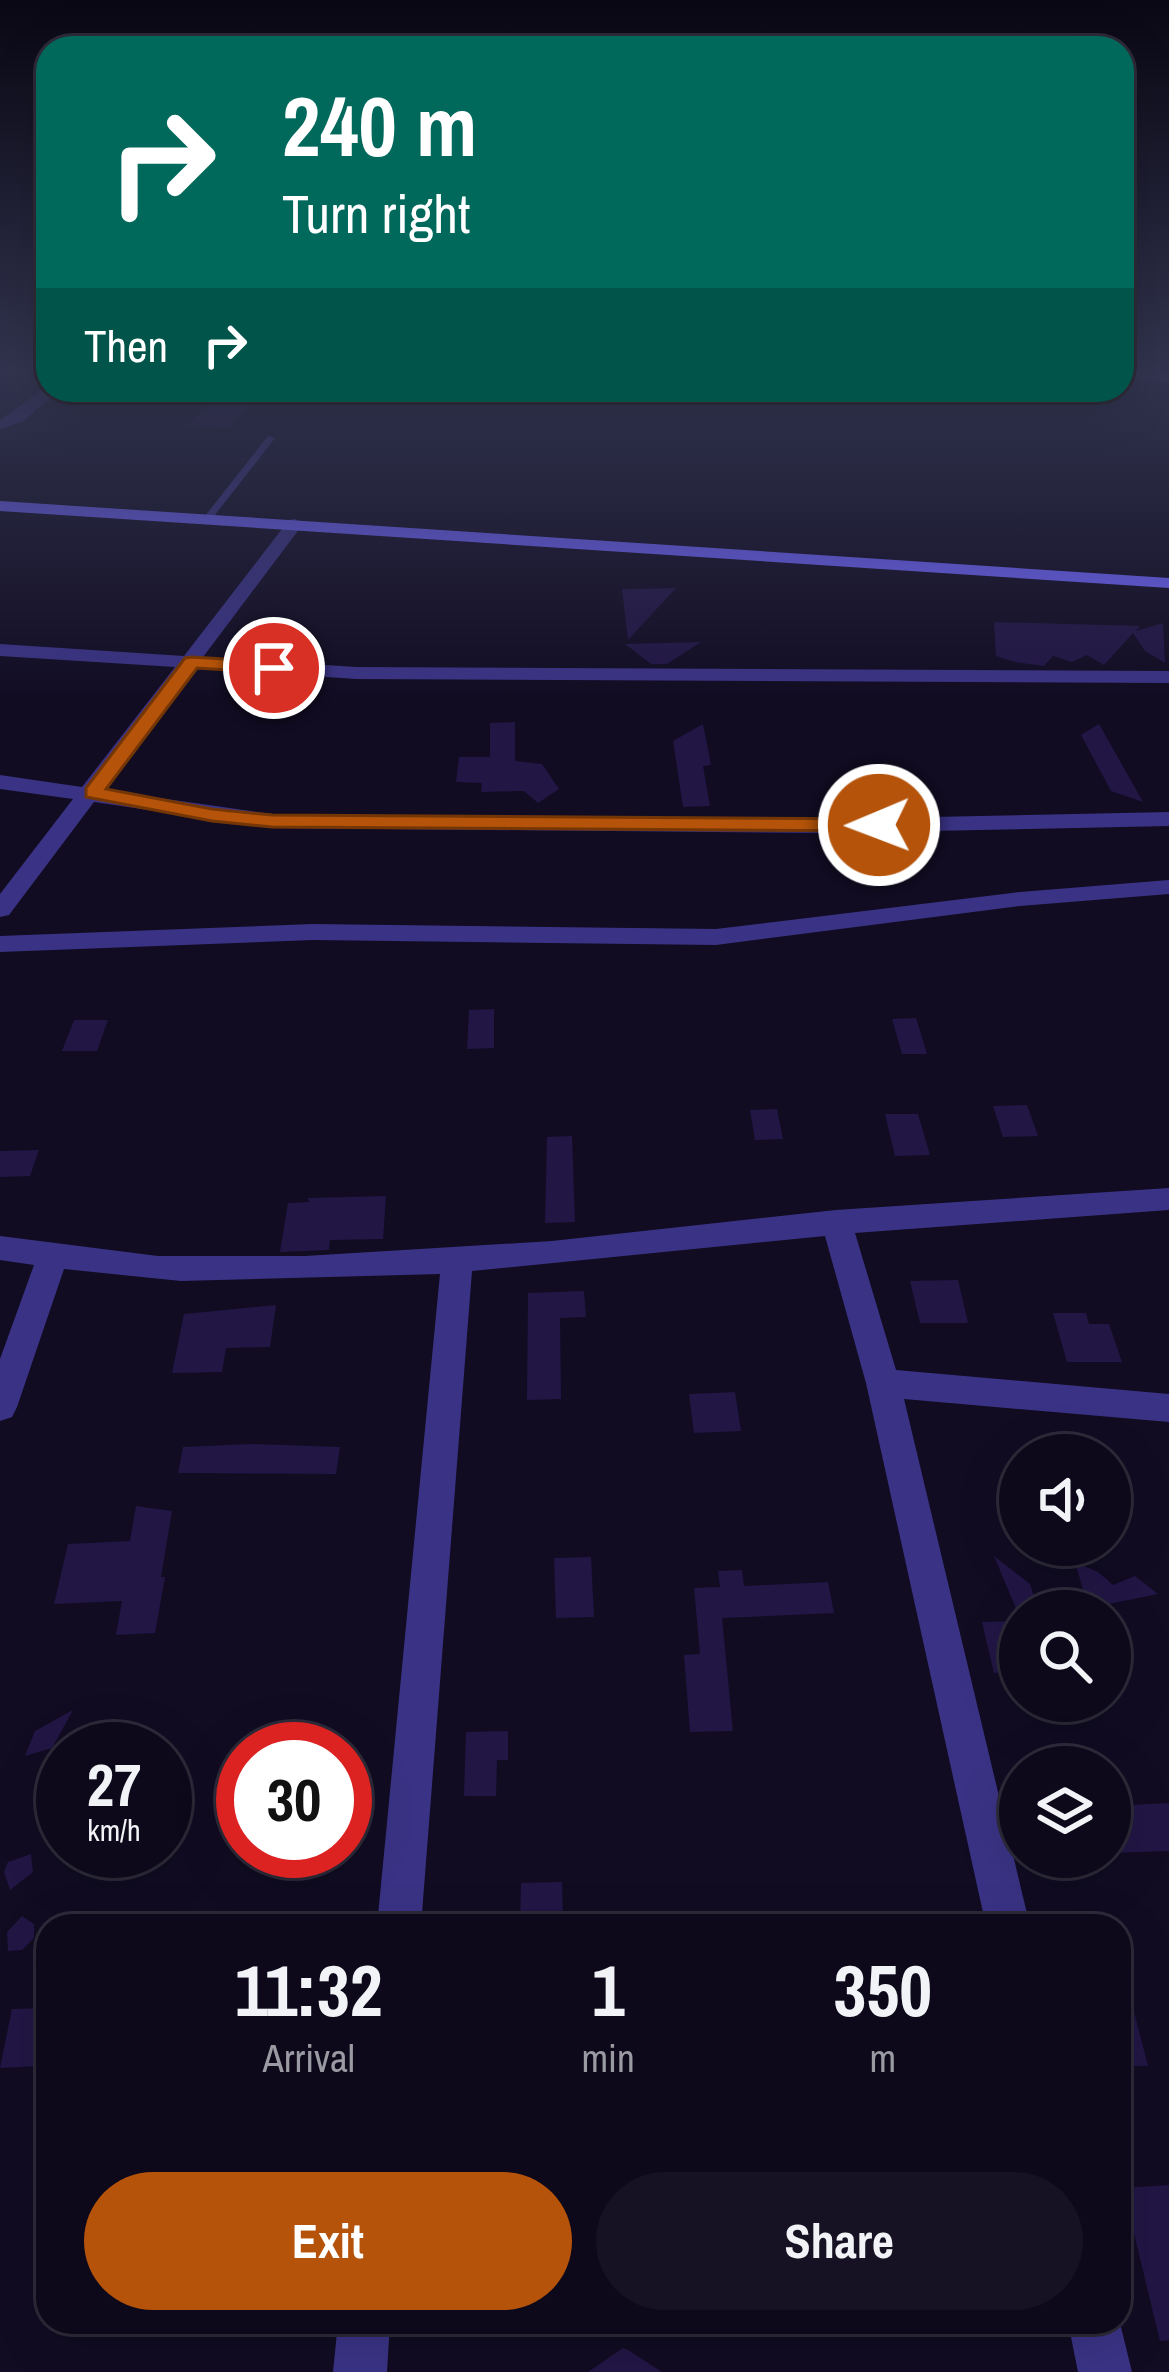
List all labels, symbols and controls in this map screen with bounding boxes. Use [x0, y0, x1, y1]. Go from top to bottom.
text: 240 m [282, 69, 477, 182]
icon: right [84, 84, 240, 240]
text: Turn right [282, 177, 470, 250]
icon: right [192, 312, 258, 378]
text: Then [84, 315, 168, 376]
pin [223, 617, 325, 719]
icon: arrive [241, 635, 307, 701]
position arrow [816, 762, 942, 888]
map controls [999, 1434, 1131, 1878]
button: sound [999, 1434, 1131, 1566]
button: search [999, 1590, 1131, 1722]
speed limit sign: 30 [216, 1722, 372, 1878]
text: 27 [87, 1744, 141, 1825]
button: layers [999, 1746, 1131, 1878]
text: km/h [87, 1810, 141, 1850]
text: 11:32 [235, 1941, 383, 2038]
text: 1 [592, 1941, 625, 2038]
text: 350 [834, 1941, 932, 2038]
text: Arrival [263, 2032, 355, 2084]
text: min [581, 2032, 635, 2084]
text: m [870, 2032, 896, 2084]
button: Exit [84, 2172, 572, 2310]
button: Share [596, 2172, 1083, 2310]

